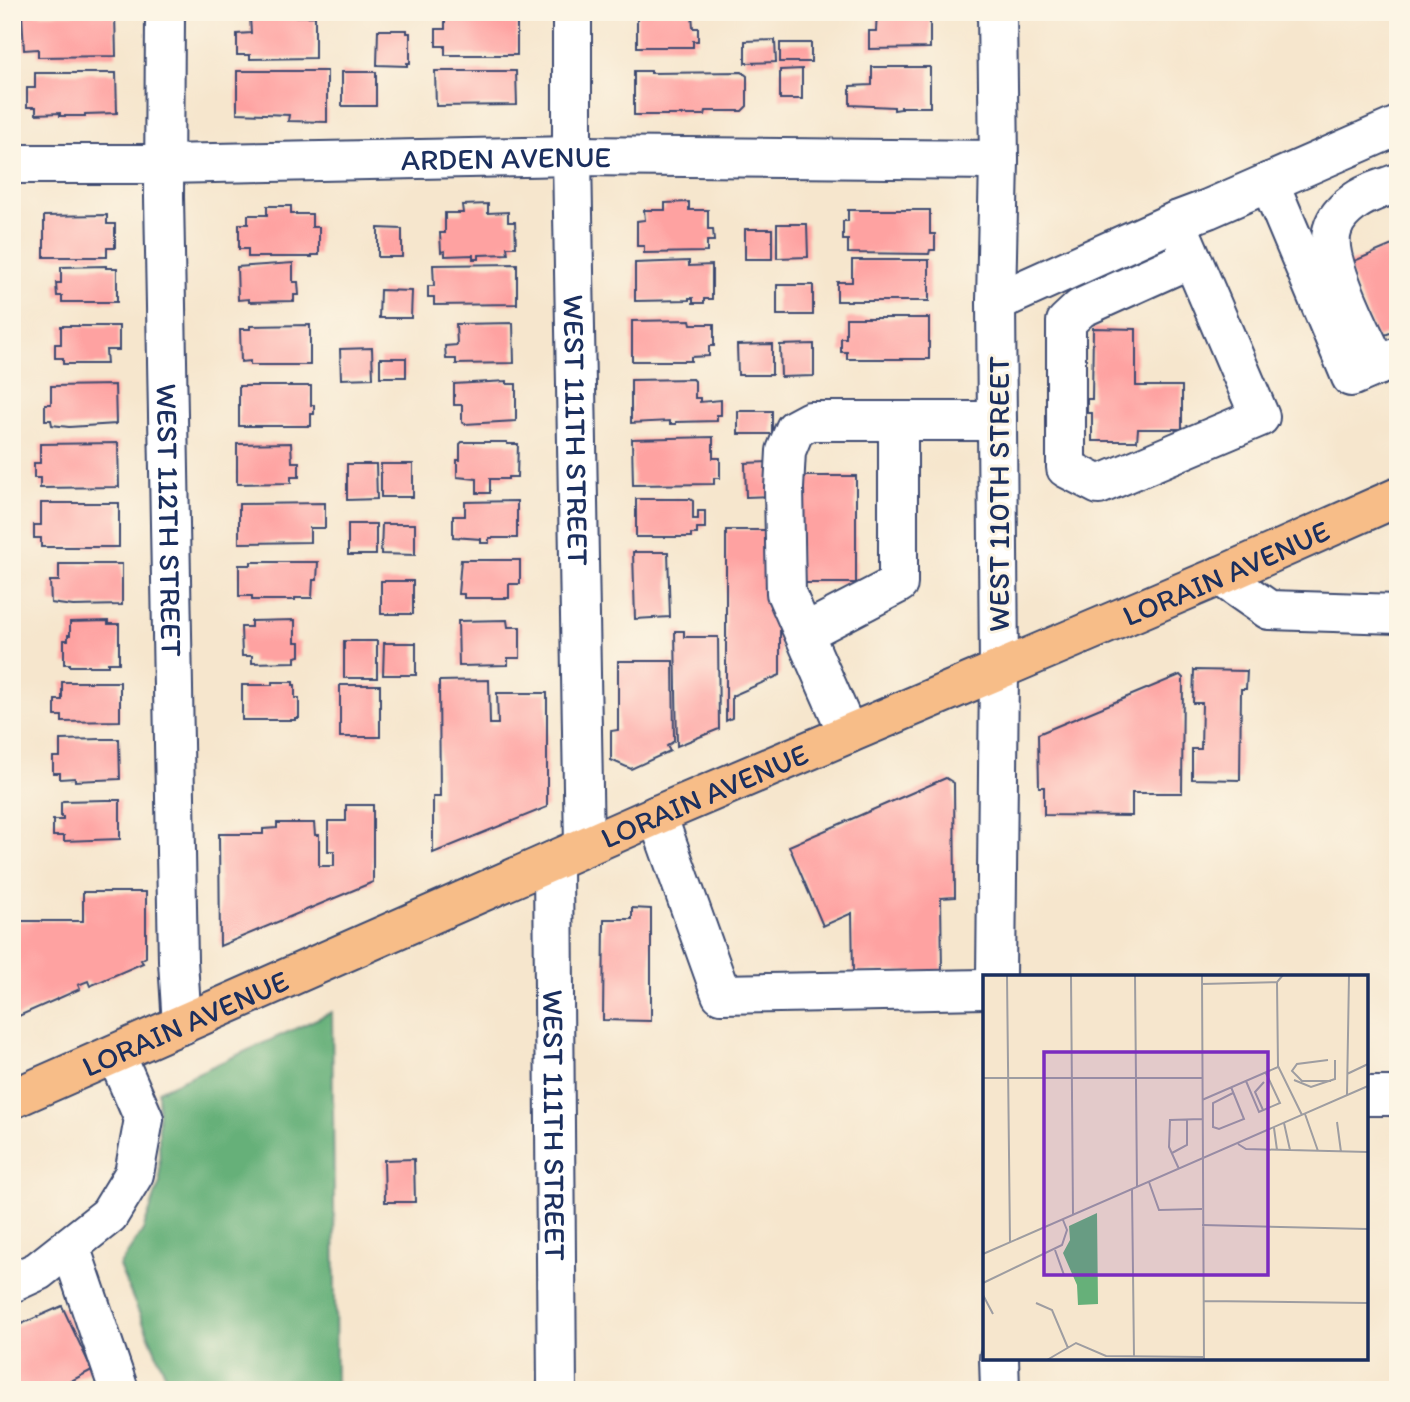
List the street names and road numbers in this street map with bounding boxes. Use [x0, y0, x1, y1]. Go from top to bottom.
street label: ARDEN AVENUE [400, 137, 611, 178]
street label: WEST 111TH STREET [556, 294, 598, 566]
street label: WEST 110TH STREET [980, 356, 1017, 632]
street label: WEST 112TH STREET [149, 383, 191, 657]
street label: LORAIN AVENUE [1117, 511, 1335, 634]
street label: LORAIN AVENUE [595, 735, 813, 856]
street label: LORAIN AVENUE [76, 961, 294, 1084]
street label: WEST 111TH STREET [535, 989, 575, 1261]

